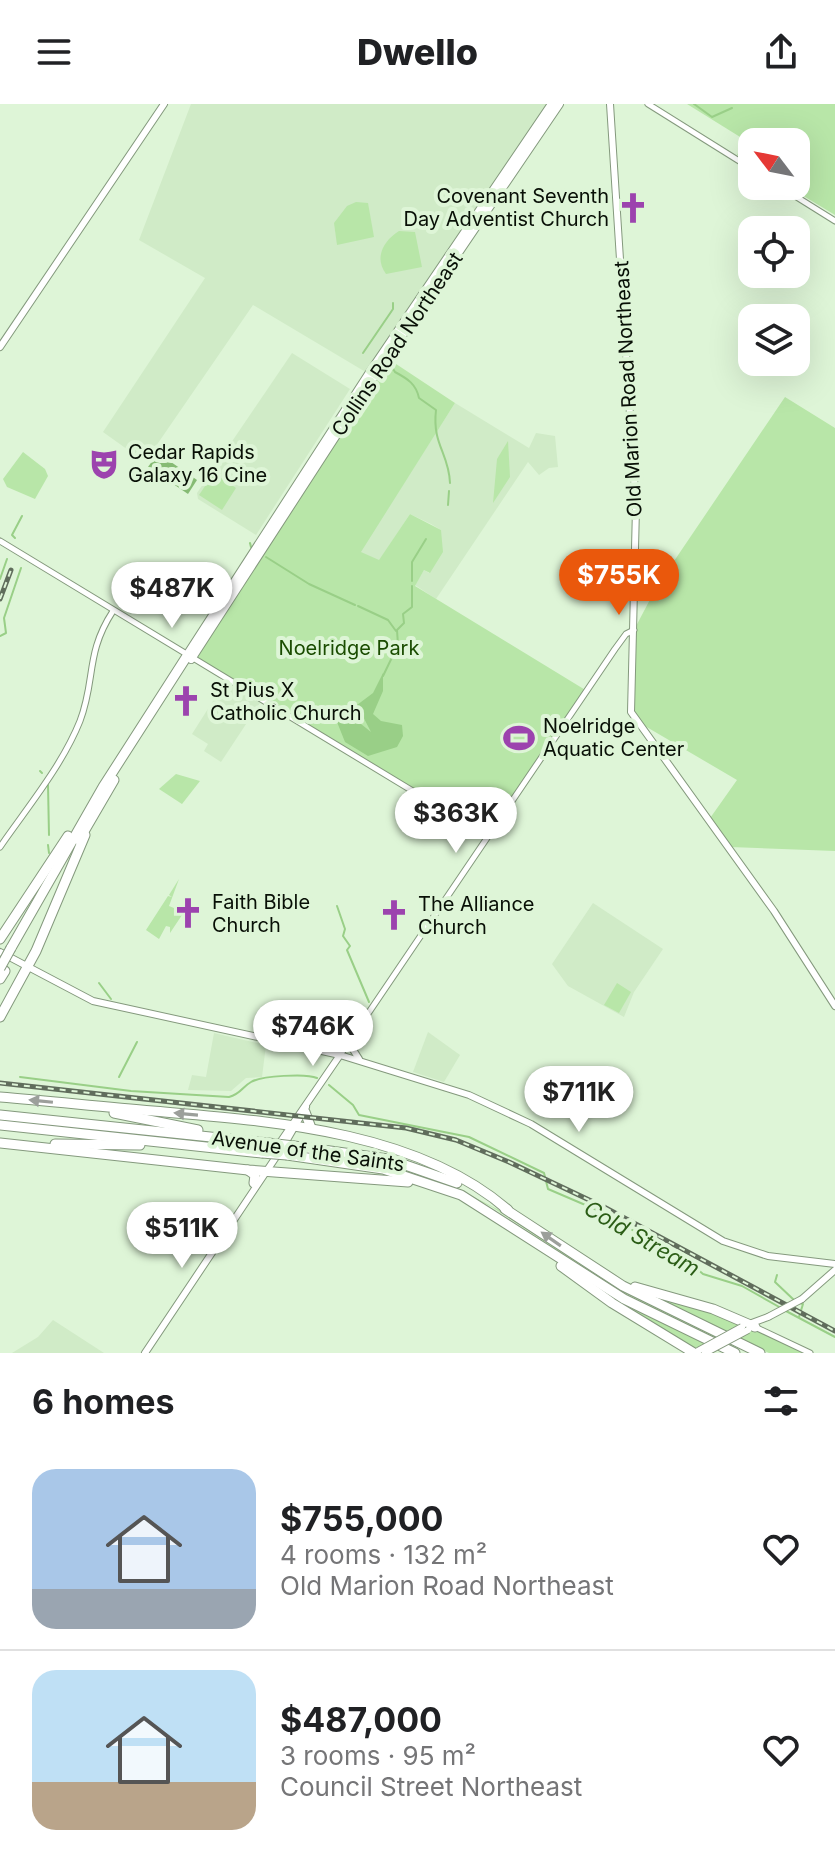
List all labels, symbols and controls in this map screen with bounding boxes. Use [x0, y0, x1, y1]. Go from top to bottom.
icon: menu [32, 30, 76, 74]
text: Dwello [357, 30, 478, 74]
icon: share [759, 30, 803, 74]
north arrow [738, 128, 810, 200]
map controls [738, 128, 810, 376]
place label: Covenant Seventh Day Adventist Church [403, 184, 609, 231]
church icon: Covenant Seventh Day Adventist Church [616, 191, 650, 225]
button: locate [738, 216, 810, 288]
street label: Collins Road Northeast [327, 247, 468, 440]
street label: Old Marion Road Northeast [609, 260, 647, 518]
button: layers [738, 304, 810, 376]
place label: Cedar Rapids Galaxy 16 Cine [128, 440, 267, 487]
theatre icon: Cedar Rapids Galaxy 16 Cine [87, 447, 121, 481]
pin: $755K [563, 549, 675, 617]
text: $755K [577, 559, 661, 590]
pin: $487K [116, 562, 228, 630]
text: $487K [129, 572, 215, 603]
park label: Noelridge Park [279, 636, 419, 660]
place label: St Pius X Catholic Church [210, 678, 362, 725]
church icon: St Pius X Catholic Church [169, 684, 203, 718]
place label: Noelridge Aquatic Center [543, 714, 685, 761]
sports icon: Noelridge Aquatic Center [502, 721, 536, 755]
pin: $363K [400, 787, 512, 855]
text: $363K [413, 797, 499, 828]
place label: Faith Bible Church [212, 890, 310, 937]
place label: The Alliance Church [418, 892, 534, 939]
church icon: Faith Bible Church [171, 896, 205, 930]
church icon: The Alliance Church [377, 898, 411, 932]
pin: $746K [257, 1000, 369, 1068]
text: $746K [271, 1010, 355, 1041]
pin: $711K [523, 1066, 635, 1134]
text: $711K [542, 1076, 616, 1107]
one-way arrow [28, 1094, 53, 1107]
one-way arrow [173, 1107, 198, 1120]
street label: Avenue of the Saints [210, 1126, 406, 1176]
water label: Cold Stream [580, 1195, 704, 1281]
pin: $511K [126, 1202, 238, 1270]
text: $511K [145, 1212, 219, 1243]
one-way arrow [541, 1232, 562, 1247]
icon: filters [759, 1379, 803, 1423]
text: 6 homes [32, 1381, 174, 1422]
text: $755,000 [280, 1498, 444, 1539]
icon: home [96, 1501, 192, 1597]
icon: heart [759, 1527, 803, 1571]
text: 4 rooms · 132 m² [280, 1539, 487, 1570]
text: Old Marion Road Northeast [280, 1570, 614, 1601]
text: $487,000 [280, 1699, 442, 1740]
icon: home [96, 1702, 192, 1798]
icon: heart [759, 1728, 803, 1772]
text: 3 rooms · 95 m² [280, 1740, 476, 1771]
text: Council Street Northeast [280, 1771, 582, 1802]

